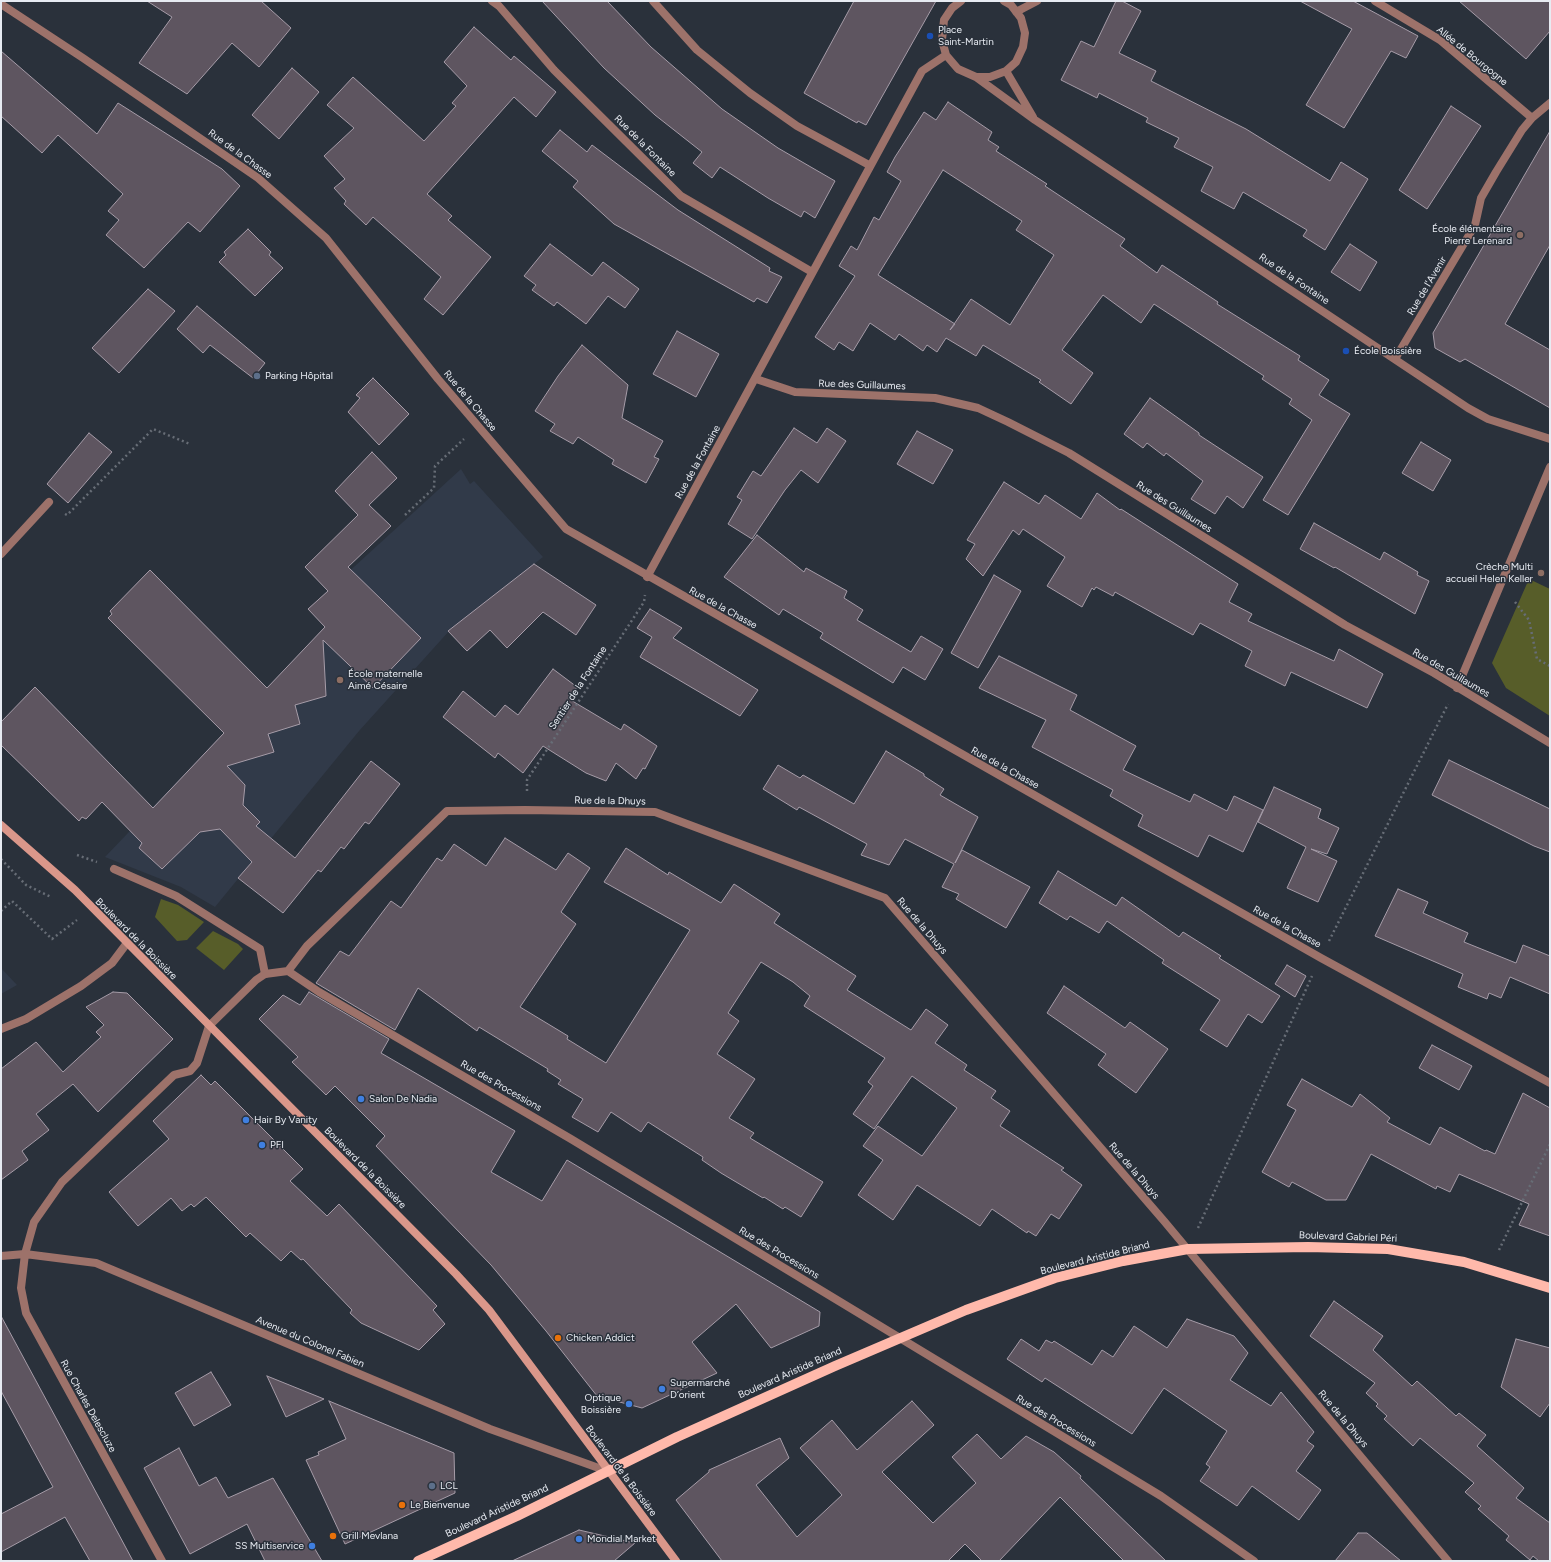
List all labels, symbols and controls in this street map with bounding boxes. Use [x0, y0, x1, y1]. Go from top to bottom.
place label: Place Saint-Martin [938, 24, 994, 48]
street label: Allée de Bourgogne [1434, 24, 1510, 88]
marker: Place Saint-Martin [925, 31, 935, 41]
street label: Rue de la Fontaine [612, 113, 678, 179]
street label: Rue de la Chasse [206, 127, 274, 181]
place label: École élémentaire Pierre Lerenard [1432, 223, 1512, 246]
marker: École élémentaire Pierre Lerenard [1515, 230, 1525, 240]
street label: Rue de la Fontaine [1257, 251, 1331, 307]
street label: Rue de l'Avenir [1405, 255, 1449, 317]
place label: École Boissière [1354, 345, 1421, 357]
marker: École Boissière [1341, 346, 1351, 356]
street label: Rue de la Chasse [441, 368, 499, 434]
place label: Parking Hôpital [265, 370, 333, 382]
marker: Parking Hôpital [252, 371, 262, 381]
street label: Rue des Guillaumes [818, 377, 906, 393]
street label: Rue de la Fontaine [673, 423, 723, 501]
street label: Rue des Guillaumes [1134, 479, 1214, 535]
place label: Crèche Multi accueil Helen Keller [1446, 561, 1533, 584]
marker: Crèche Multi accueil Helen Keller [1536, 568, 1546, 578]
street label: Rue de la Chasse [687, 584, 759, 632]
street label: Sentier de la Fontaine [547, 644, 609, 732]
street label: Rue des Guillaumes [1410, 646, 1492, 700]
place label: École maternelle Aimé Césaire [348, 668, 422, 692]
marker: École maternelle Aimé Césaire [335, 675, 345, 685]
street label: Rue de la Chasse [969, 744, 1041, 792]
street label: Rue de la Dhuys [574, 794, 646, 808]
street label: Rue de la Dhuys [894, 895, 950, 957]
street label: Boulevard de la Boissière [93, 896, 179, 982]
street label: Rue de la Chasse [1251, 903, 1323, 951]
street label: Rue des Processions [458, 1058, 544, 1114]
place label: Salon De Nadia [369, 1093, 437, 1105]
marker: Salon De Nadia [356, 1094, 366, 1104]
place label: Hair By Vanity [254, 1114, 317, 1126]
marker: Hair By Vanity [241, 1115, 251, 1125]
street label: Boulevard de la Boissière [322, 1125, 408, 1211]
place label: PFI [270, 1139, 284, 1151]
marker: PFI [257, 1140, 267, 1150]
street label: Rue de la Dhuys [1106, 1140, 1162, 1202]
street label: Rue des Processions [737, 1224, 821, 1282]
street label: Boulevard Gabriel Péri [1299, 1229, 1397, 1245]
street label: Boulevard Aristide Briand [1039, 1239, 1151, 1277]
street label: Avenue du Colonel Fabien [254, 1314, 366, 1370]
place label: Chicken Addict [566, 1332, 635, 1344]
marker: Chicken Addict [553, 1333, 563, 1343]
street label: Boulevard Aristide Briand [736, 1345, 844, 1401]
street label: Rue Charles Delescluze [58, 1358, 118, 1454]
place label: Supermarché D’orient [670, 1377, 730, 1400]
marker: Supermarché D’orient [657, 1384, 667, 1394]
street label: Rue de la Dhuys [1315, 1388, 1371, 1450]
place label: Optique Boissière [581, 1392, 621, 1416]
street label: Rue des Processions [1014, 1392, 1098, 1450]
marker: Optique Boissière [624, 1399, 634, 1409]
street label: Boulevard de la Boissière [583, 1423, 659, 1519]
place label: LCL [440, 1480, 458, 1492]
marker: LCL [427, 1481, 437, 1491]
street label: Boulevard Aristide Briand [444, 1482, 550, 1540]
place label: Le Bienvenue [410, 1499, 470, 1511]
marker: Le Bienvenue [397, 1500, 407, 1510]
place label: Grill Mevlana [341, 1530, 398, 1542]
marker: Grill Mevlana [328, 1531, 338, 1541]
place label: Mondial Market [587, 1533, 656, 1545]
marker: Mondial Market [574, 1534, 584, 1544]
place label: SS Multiservice [235, 1540, 304, 1552]
marker: SS Multiservice [307, 1541, 317, 1551]

